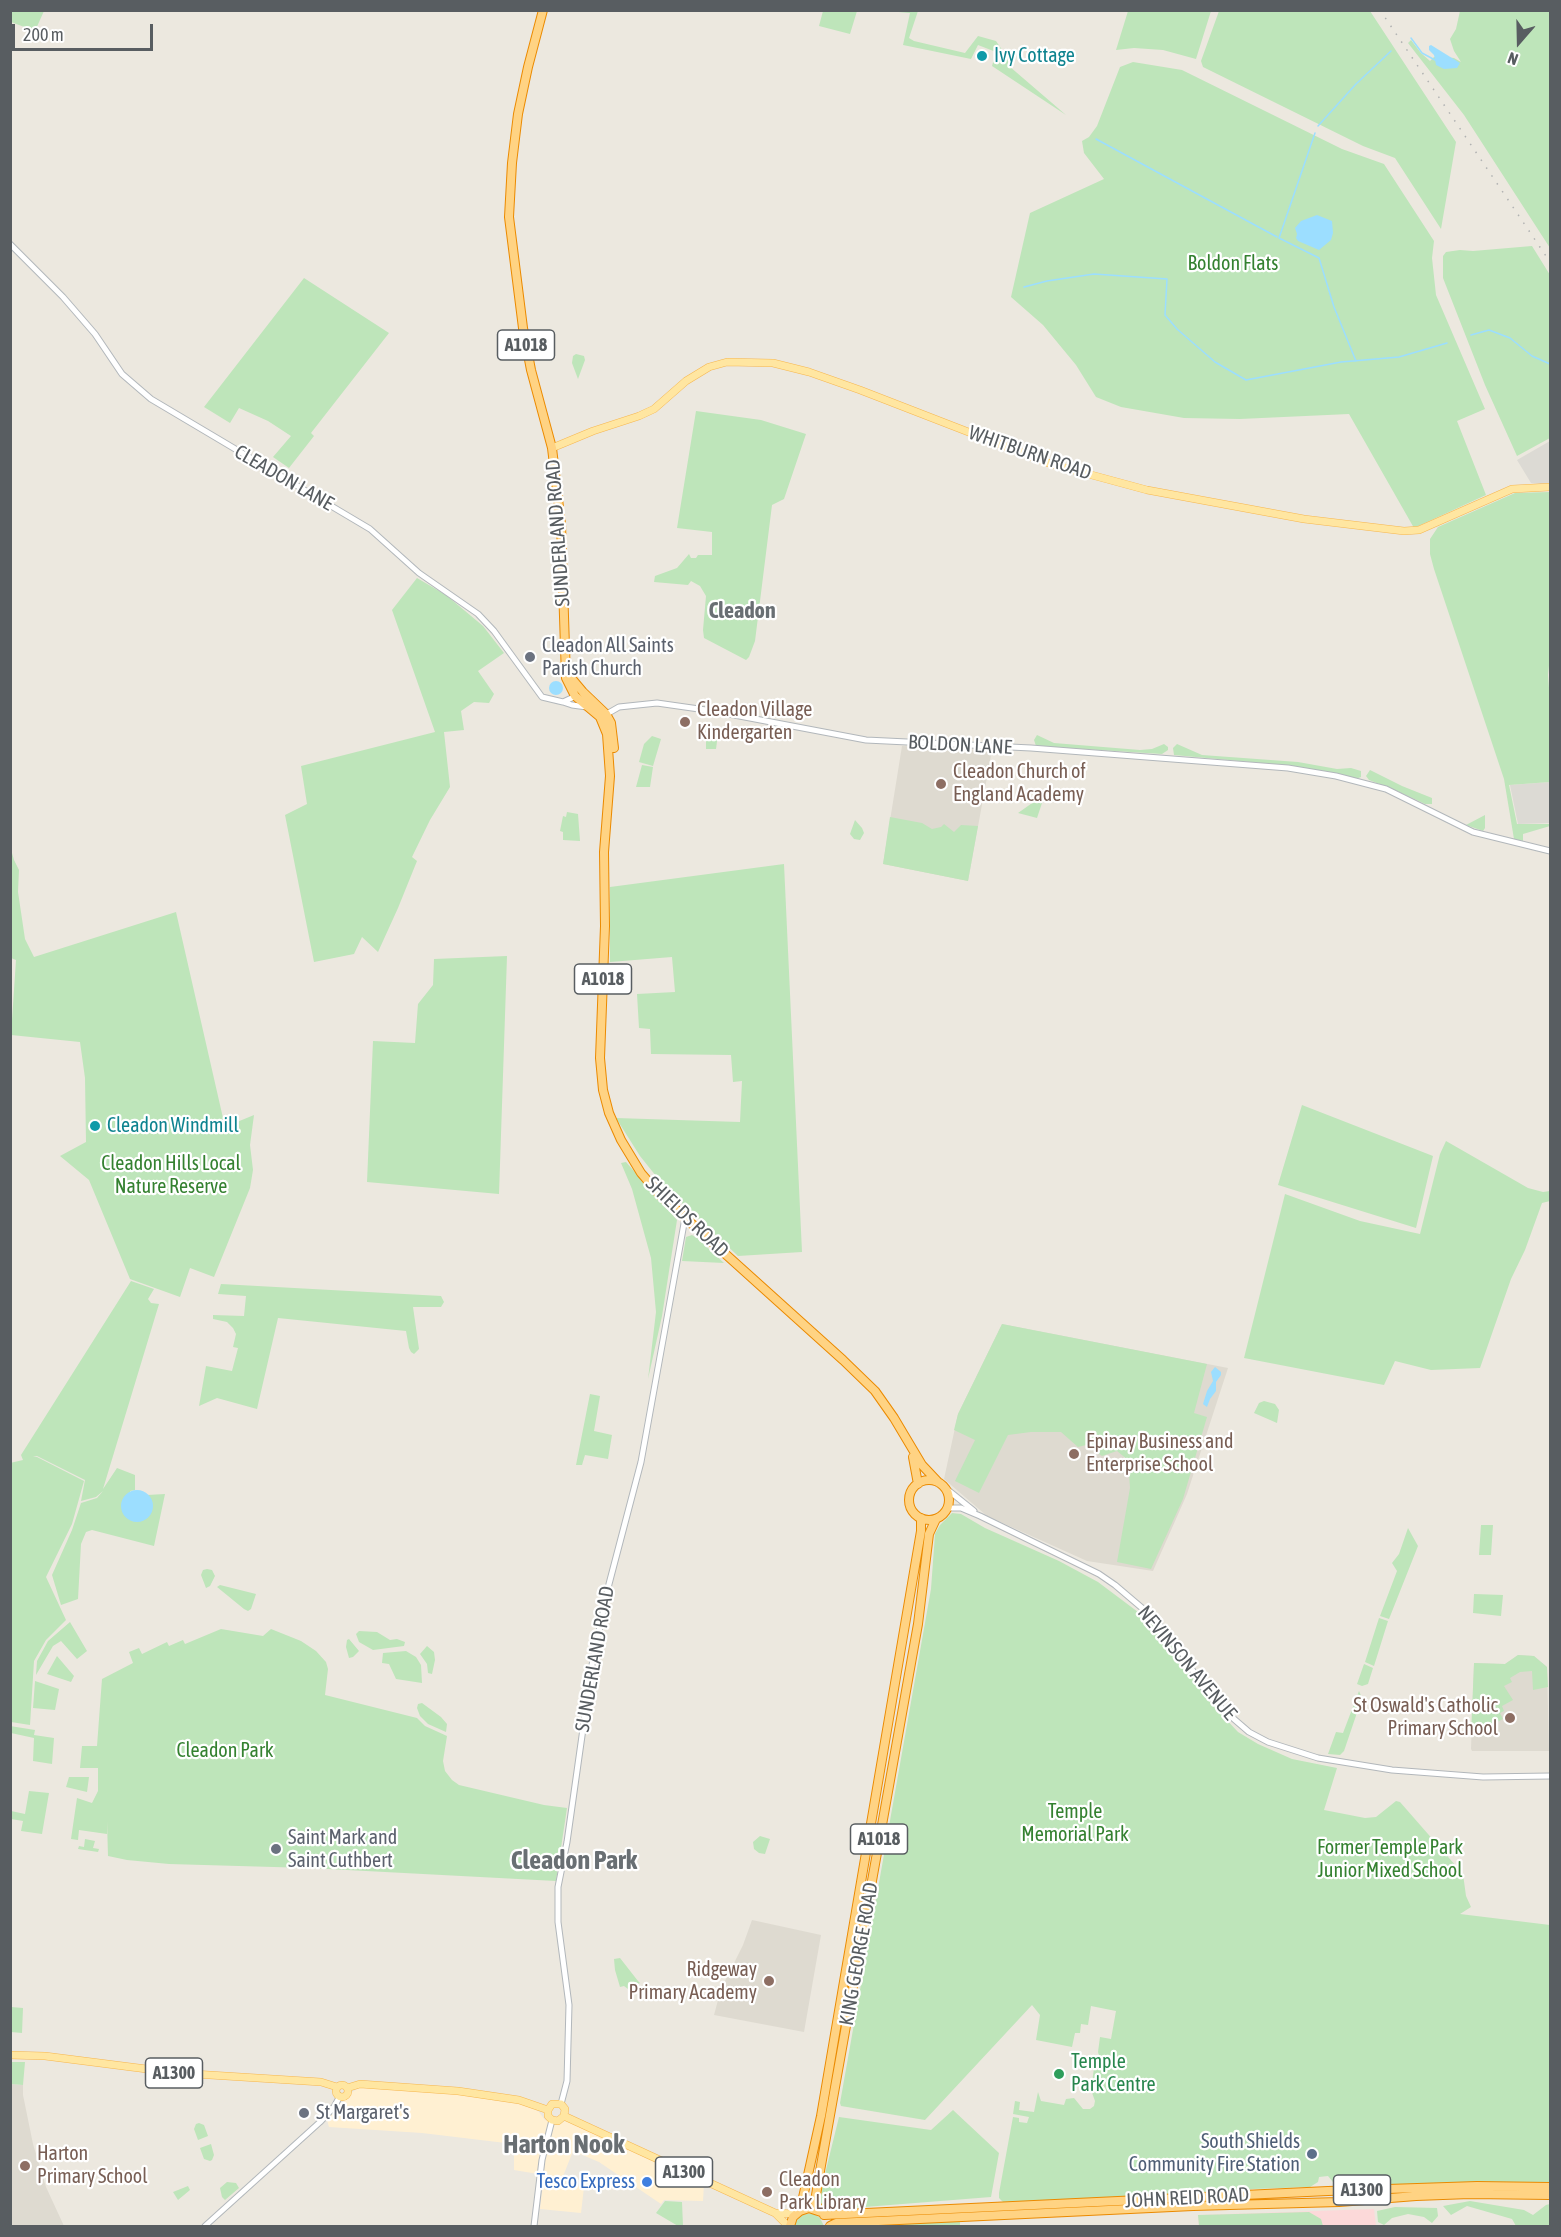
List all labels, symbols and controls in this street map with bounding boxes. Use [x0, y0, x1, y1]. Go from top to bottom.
scale bar [15, 12, 156, 50]
north arrow [1489, 12, 1549, 72]
text: 200 m [23, 24, 64, 45]
place label: Ivy Cottage [994, 44, 1075, 68]
marker: Ivy Cottage [975, 49, 989, 63]
text: N [1505, 49, 1520, 69]
park label: Boldon Flats [1188, 252, 1278, 276]
road number: A1018 [498, 330, 554, 360]
street label: WHITBURN ROAD [965, 421, 1095, 485]
street label: CLEADON LANE [230, 440, 338, 516]
street label: SUNDERLAND ROAD [541, 459, 575, 607]
district label: Cleadon [708, 598, 776, 624]
place label: Cleadon All Saints Parish Church [542, 634, 674, 681]
marker: Cleadon All Saints Parish Church [523, 650, 537, 664]
place label: Cleadon Village Kindergarten [697, 698, 812, 745]
marker: Cleadon Village Kindergarten [678, 715, 692, 729]
street label: BOLDON LANE [907, 730, 1013, 760]
place label: Cleadon Church of England Academy [953, 760, 1086, 807]
marker: Cleadon Church of England Academy [934, 777, 948, 791]
road number: A1018 [574, 964, 632, 994]
place label: Cleadon Windmill [107, 1114, 239, 1138]
marker: Cleadon Windmill [88, 1119, 102, 1133]
park label: Cleadon Hills Local Nature Reserve [101, 1152, 241, 1199]
street label: SHIELDS ROAD [640, 1171, 734, 1263]
place label: Epinay Business and Enterprise School [1086, 1430, 1233, 1477]
marker: Epinay Business and Enterprise School [1067, 1447, 1081, 1461]
street label: SUNDERLAND ROAD [570, 1584, 620, 1734]
street label: NEVINSON AVENUE [1132, 1601, 1242, 1725]
place label: St Oswald's Catholic Primary School [1353, 1694, 1498, 1741]
marker: St Oswald's Catholic Primary School [1503, 1711, 1517, 1725]
park label: Cleadon Park [176, 1739, 274, 1763]
park label: Temple Memorial Park [1021, 1800, 1129, 1847]
road number: A1018 [850, 1824, 908, 1854]
place label: Saint Mark and Saint Cuthbert [288, 1826, 397, 1873]
park label: Former Temple Park Junior Mixed School [1317, 1836, 1463, 1883]
marker: Saint Mark and Saint Cuthbert [269, 1842, 283, 1856]
district label: Cleadon Park [511, 1845, 637, 1877]
street label: KING GEORGE ROAD [835, 1881, 883, 2027]
place label: Ridgeway Primary Academy [628, 1958, 757, 2005]
marker: Ridgeway Primary Academy [762, 1974, 776, 1988]
place label: Temple Park Centre [1071, 2050, 1156, 2097]
road number: A1300 [146, 2058, 202, 2088]
marker: Temple Park Centre [1052, 2067, 1066, 2081]
place label: St Margaret's [316, 2101, 409, 2125]
marker: St Margaret's [297, 2106, 311, 2120]
district label: Harton Nook [503, 2129, 625, 2161]
place label: South Shields Community Fire Station [1129, 2130, 1300, 2177]
place label: Harton Primary School [37, 2142, 147, 2189]
marker: South Shields Community Fire Station [1305, 2147, 1319, 2161]
road number: A1300 [656, 2157, 712, 2187]
marker: Harton Primary School [18, 2159, 32, 2173]
place label: Cleadon Park Library [779, 2168, 866, 2215]
place label: Tesco Express [537, 2170, 635, 2194]
marker: Tesco Express [640, 2175, 654, 2189]
road number: A1300 [1334, 2175, 1390, 2205]
street label: JOHN REID ROAD [1124, 2183, 1250, 2213]
marker: Cleadon Park Library [760, 2185, 774, 2199]

